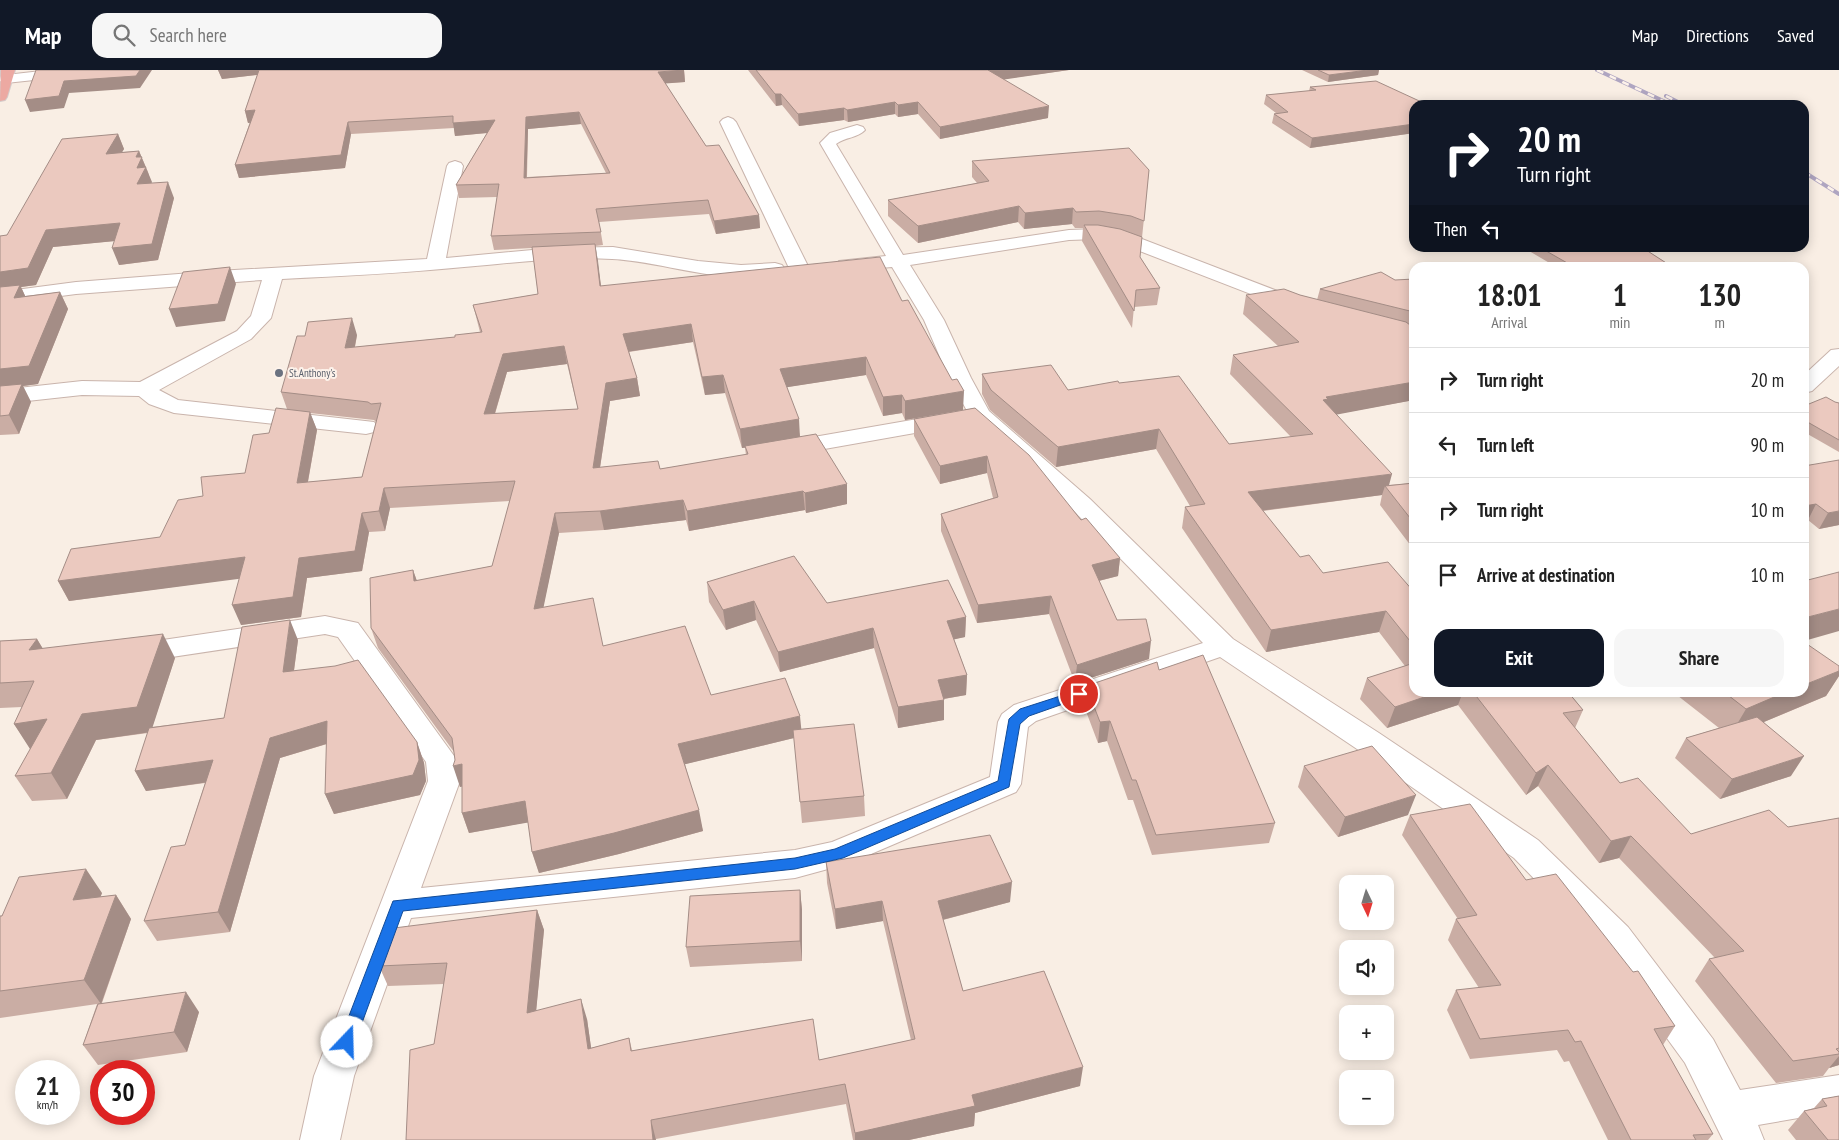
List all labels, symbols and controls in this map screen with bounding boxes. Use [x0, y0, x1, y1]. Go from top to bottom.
search box [92, 13, 442, 58]
text: Map [25, 20, 62, 51]
icon: search [110, 21, 138, 49]
text: Search here [150, 23, 227, 47]
text: Map [1632, 24, 1658, 47]
text: Directions [1686, 24, 1749, 47]
text: Saved [1777, 24, 1814, 47]
text: 20 m [1517, 116, 1581, 162]
icon: right [1434, 120, 1499, 185]
text: Turn right [1517, 160, 1591, 188]
icon: left [1477, 215, 1505, 243]
text: Then [1434, 217, 1467, 241]
text: 18:01 [1477, 275, 1542, 314]
text: 1 [1613, 275, 1627, 314]
text: 130 [1698, 275, 1741, 314]
text: Arrival [1491, 312, 1527, 332]
text: min [1609, 312, 1630, 332]
text: m [1714, 312, 1725, 332]
place label: St.Anthony's [289, 366, 336, 380]
icon: right [1434, 366, 1462, 394]
marker: St.Anthony's [273, 367, 285, 379]
text: Turn right [1477, 368, 1543, 392]
text: 20 m [1751, 368, 1784, 392]
icon: left [1434, 431, 1462, 459]
text: Turn left [1477, 433, 1534, 457]
text: 90 m [1751, 433, 1784, 457]
icon: right [1434, 496, 1462, 524]
text: Turn right [1477, 498, 1543, 522]
text: 10 m [1751, 498, 1784, 522]
icon: arrive [1434, 561, 1462, 589]
text: Arrive at destination [1477, 563, 1615, 587]
text: 10 m [1751, 563, 1784, 587]
button: Exit [1434, 629, 1604, 687]
button: Share [1614, 629, 1784, 687]
pin [1058, 673, 1100, 715]
icon: arrive [1065, 680, 1093, 708]
north arrow [1339, 875, 1394, 930]
map controls [1339, 875, 1394, 1125]
button: sound [1339, 940, 1394, 995]
button: + [1339, 1005, 1394, 1060]
position arrow [320, 1015, 372, 1067]
speed limit sign: 30 [90, 1060, 155, 1125]
text: 21 [36, 1070, 59, 1102]
button: − [1339, 1070, 1394, 1125]
text: km/h [37, 1097, 58, 1112]

